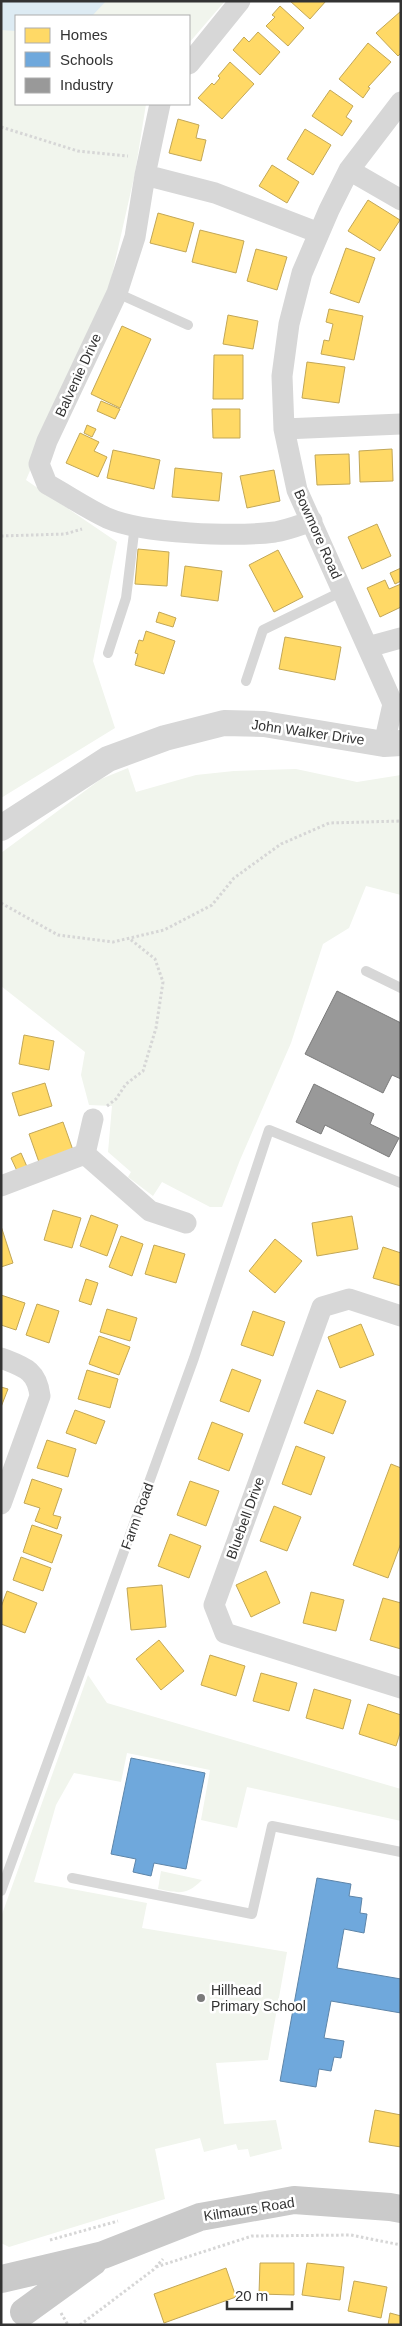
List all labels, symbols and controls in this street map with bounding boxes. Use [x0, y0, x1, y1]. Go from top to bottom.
legend [15, 15, 190, 105]
text: Homes [60, 26, 108, 43]
text: Schools [60, 51, 113, 68]
text: Industry [60, 76, 114, 93]
street label: Balvenie Drive [52, 331, 104, 419]
street label: Bowmore Road [291, 487, 345, 581]
street label: John Walker Drive [251, 716, 366, 748]
street label: Bluebell Drive [223, 1474, 267, 1561]
street label: Farm Road [118, 1480, 156, 1552]
place label: Hillhead Primary School [211, 1982, 306, 2014]
marker: Hillhead Primary School [195, 1992, 207, 2004]
street label: Kilmaurs Road [202, 2194, 296, 2224]
scale bar [227, 2278, 292, 2310]
text: 20 m [235, 2287, 268, 2304]

